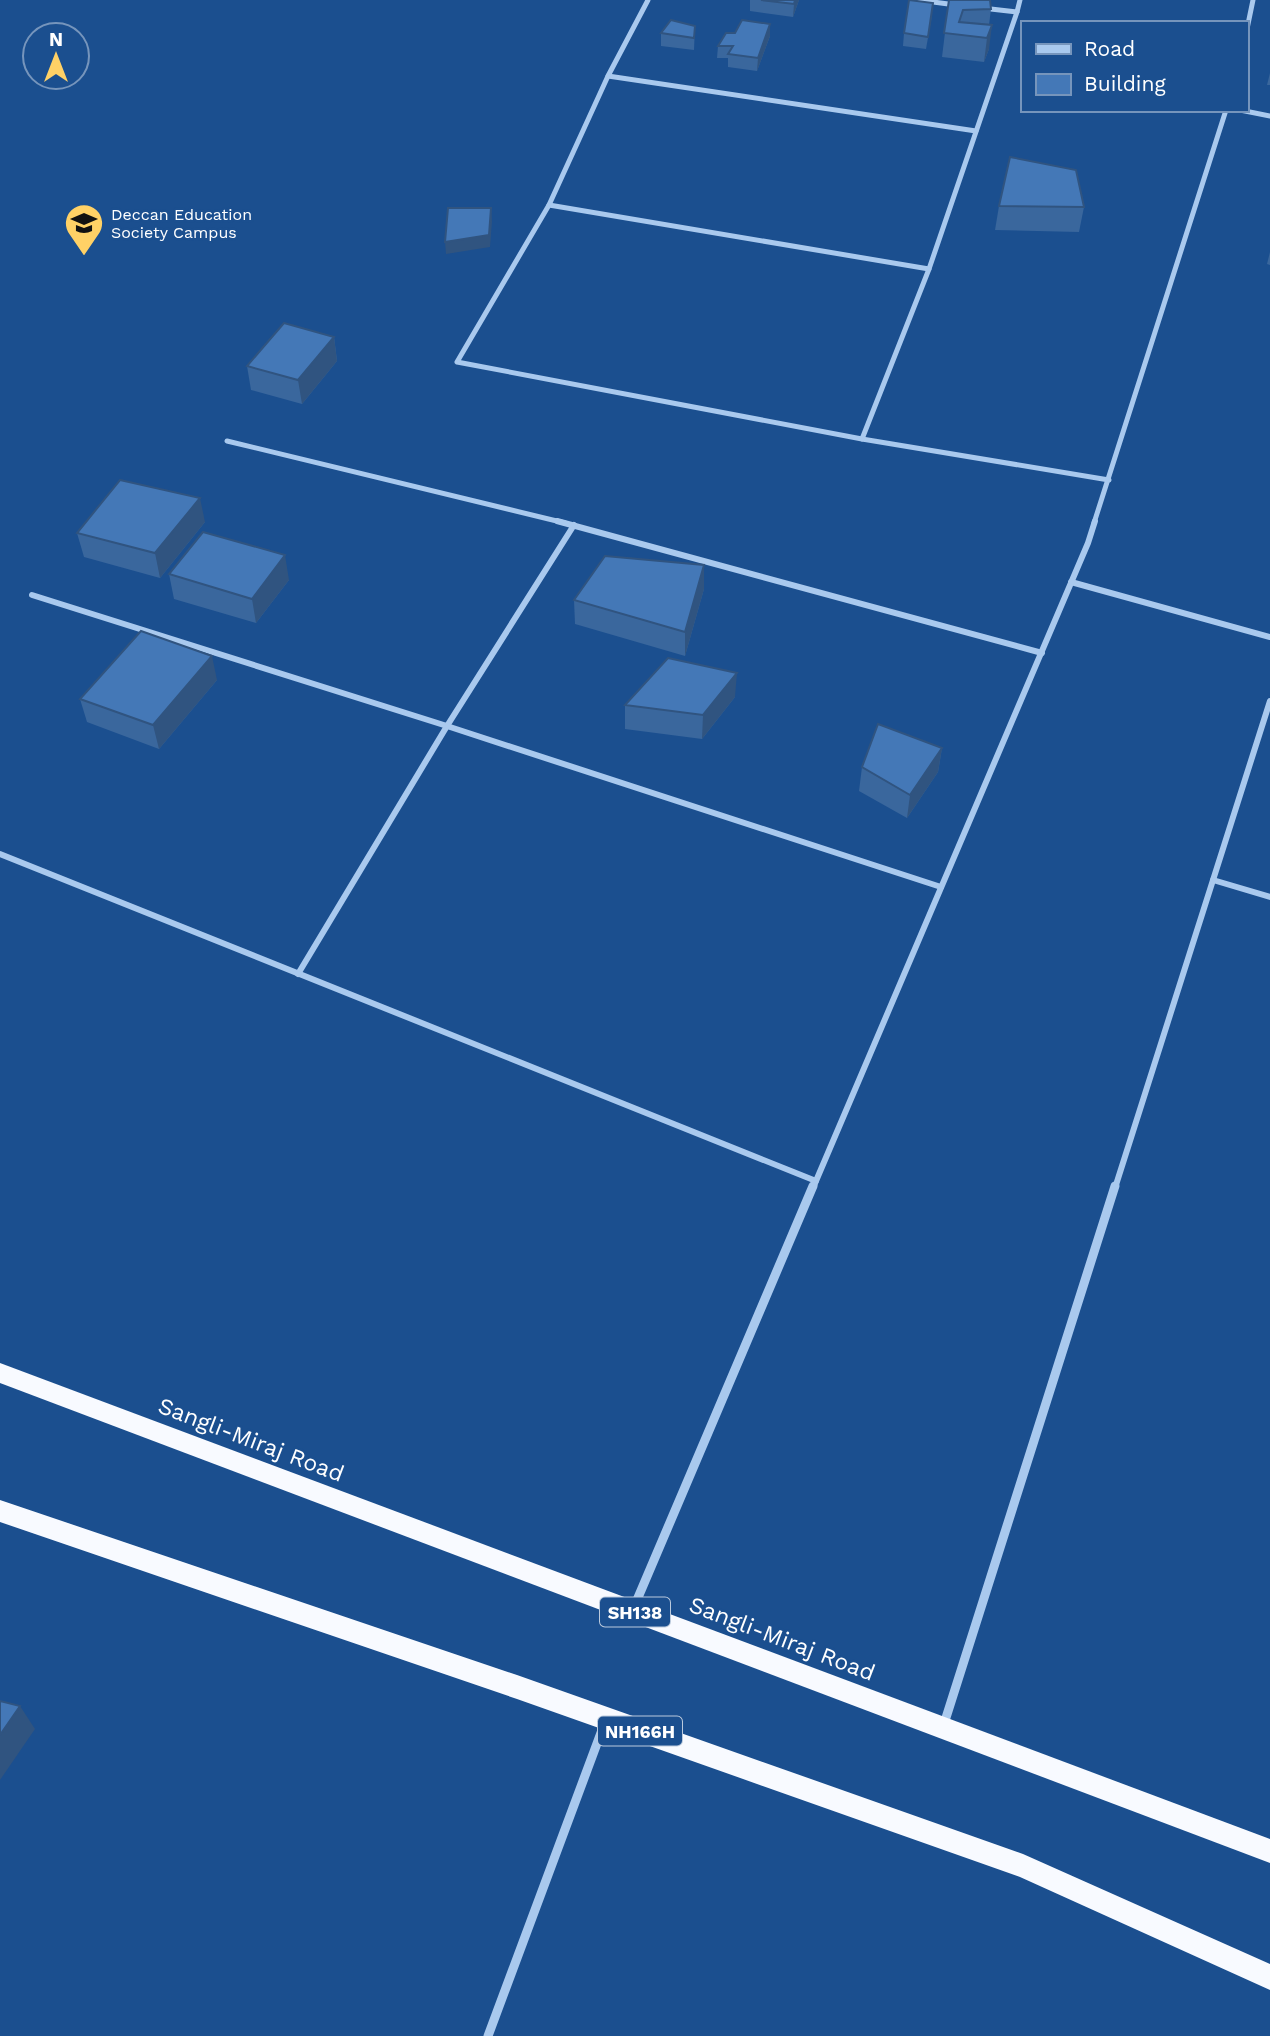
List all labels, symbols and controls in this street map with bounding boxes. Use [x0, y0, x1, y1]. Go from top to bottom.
north arrow [21, 21, 91, 91]
legend [1021, 21, 1249, 112]
text: N [49, 28, 63, 51]
text: Road [1084, 36, 1135, 61]
text: Building [1084, 71, 1166, 96]
school or university icon: Deccan Education Society Campus [63, 202, 105, 257]
place label: Deccan Education Society Campus [111, 205, 252, 242]
street label: Sangli-Miraj Road [154, 1392, 348, 1488]
street label: Sangli-Miraj Road [685, 1591, 879, 1687]
road number: SH138 [600, 1597, 670, 1626]
road number: NH166H [598, 1716, 682, 1746]

